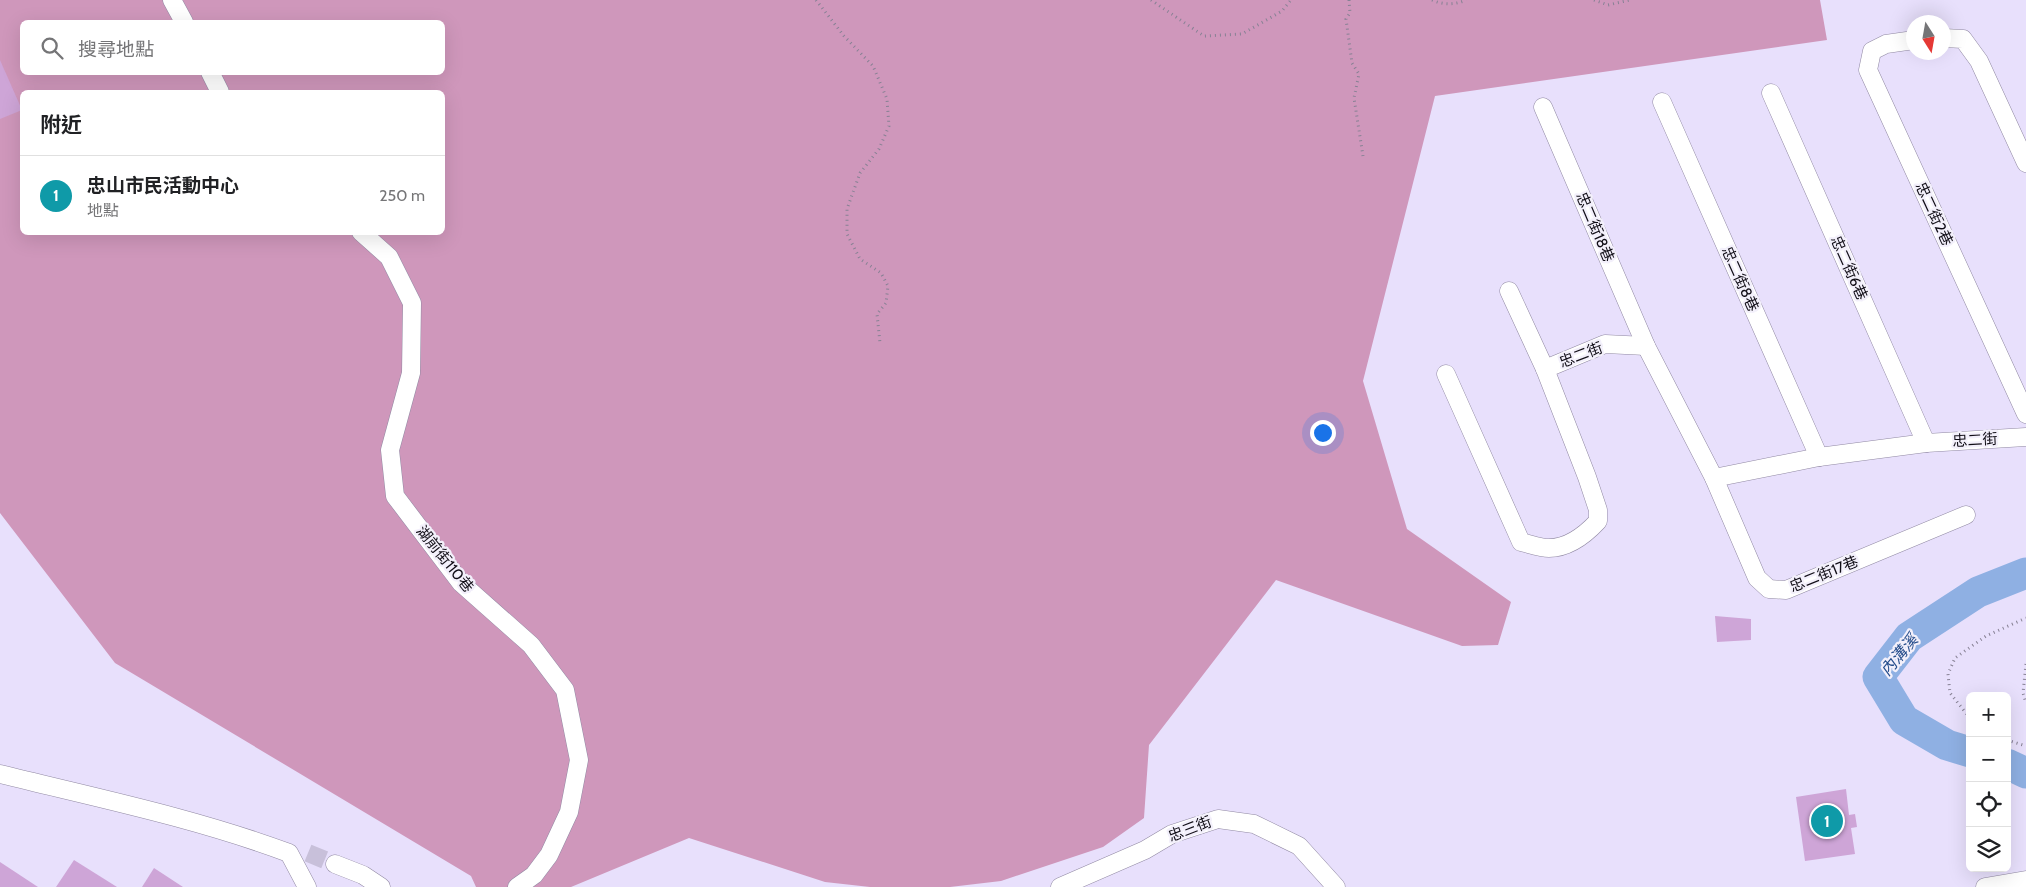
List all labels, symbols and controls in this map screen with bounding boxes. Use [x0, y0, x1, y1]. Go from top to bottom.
north arrow [1906, 15, 1951, 60]
search box [20, 20, 445, 75]
icon: search [38, 34, 66, 62]
text: 搜尋地點 [78, 38, 154, 61]
text: 附近 [40, 112, 82, 137]
text: 忠山市民活動中心 [87, 174, 239, 197]
street label: 忠二街2巷 [1912, 179, 1956, 249]
text: 1 [53, 186, 59, 205]
text: 250 m [379, 186, 425, 205]
street label: 忠二街18巷 [1572, 189, 1618, 265]
text: 地點 [87, 201, 119, 220]
street label: 忠二街6巷 [1827, 233, 1871, 303]
street label: 忠二街8巷 [1718, 244, 1762, 314]
street label: 忠二街 [1557, 339, 1605, 371]
your location [1310, 420, 1336, 446]
street label: 忠二街 [1952, 430, 1998, 450]
street label: 湖前街110巷 [413, 522, 477, 596]
street label: 忠二街17巷 [1787, 552, 1861, 596]
water label: 內溝溪 [1876, 629, 1923, 679]
map controls [1966, 692, 2011, 872]
button: + [1966, 692, 2011, 737]
button: − [1966, 737, 2011, 782]
button: locate [1966, 782, 2011, 827]
pin: 1 [1811, 802, 1843, 840]
street label: 忠三街 [1166, 813, 1214, 845]
button: layers [1966, 827, 2011, 872]

